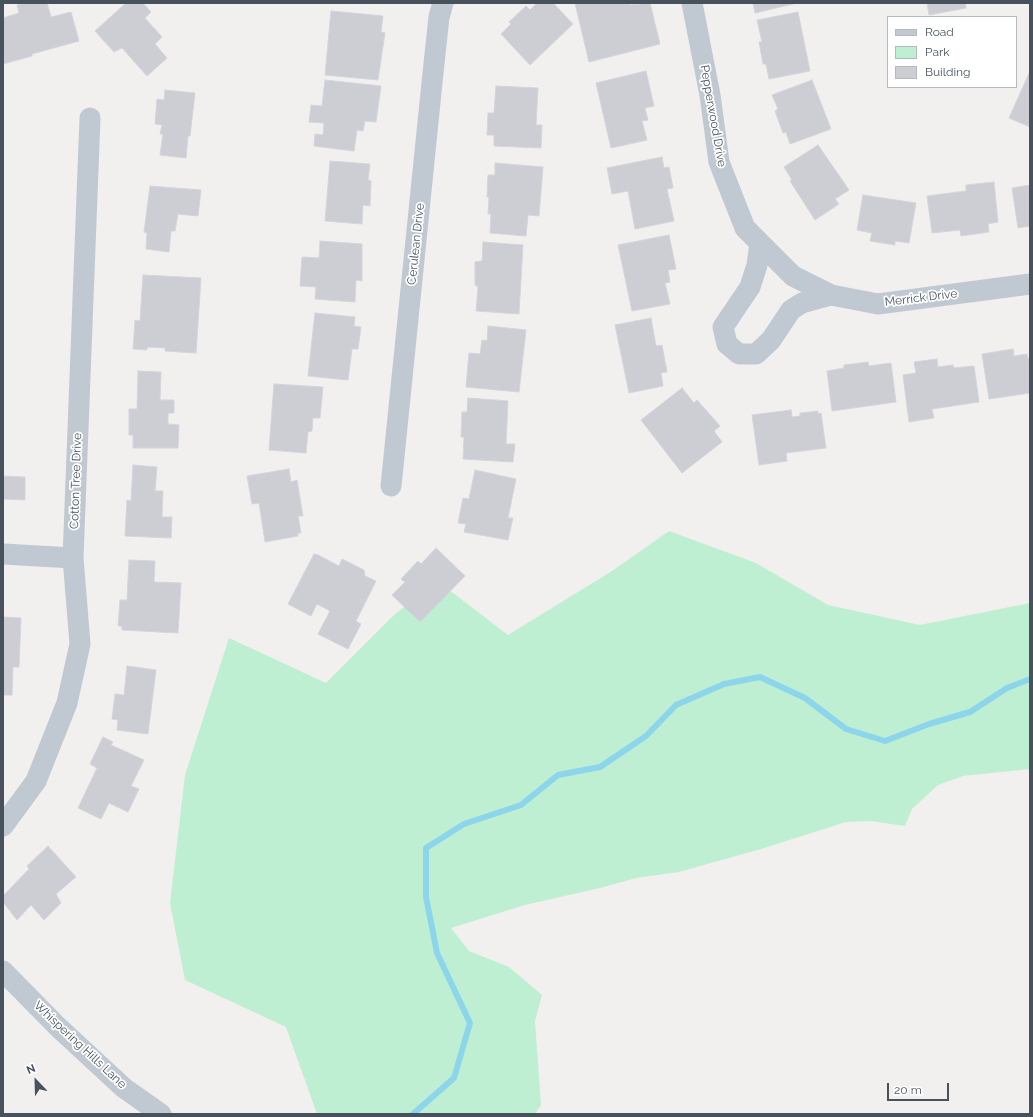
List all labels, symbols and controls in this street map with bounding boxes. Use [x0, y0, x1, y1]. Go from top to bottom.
legend [887, 16, 1017, 88]
text: Road [925, 25, 954, 39]
text: Park [925, 45, 950, 59]
street label: Pepperwood Drive [697, 64, 729, 168]
text: Building [925, 65, 971, 79]
street label: Cerulean Drive [405, 202, 427, 286]
street label: Merrick Drive [884, 286, 958, 310]
street label: Cotton Tree Drive [67, 433, 85, 529]
street label: Whispering Hills Lane [31, 998, 129, 1092]
north arrow [16, 1061, 56, 1101]
text: N [25, 1062, 38, 1077]
scale bar [889, 1075, 951, 1101]
text: 20 m [894, 1083, 922, 1097]

